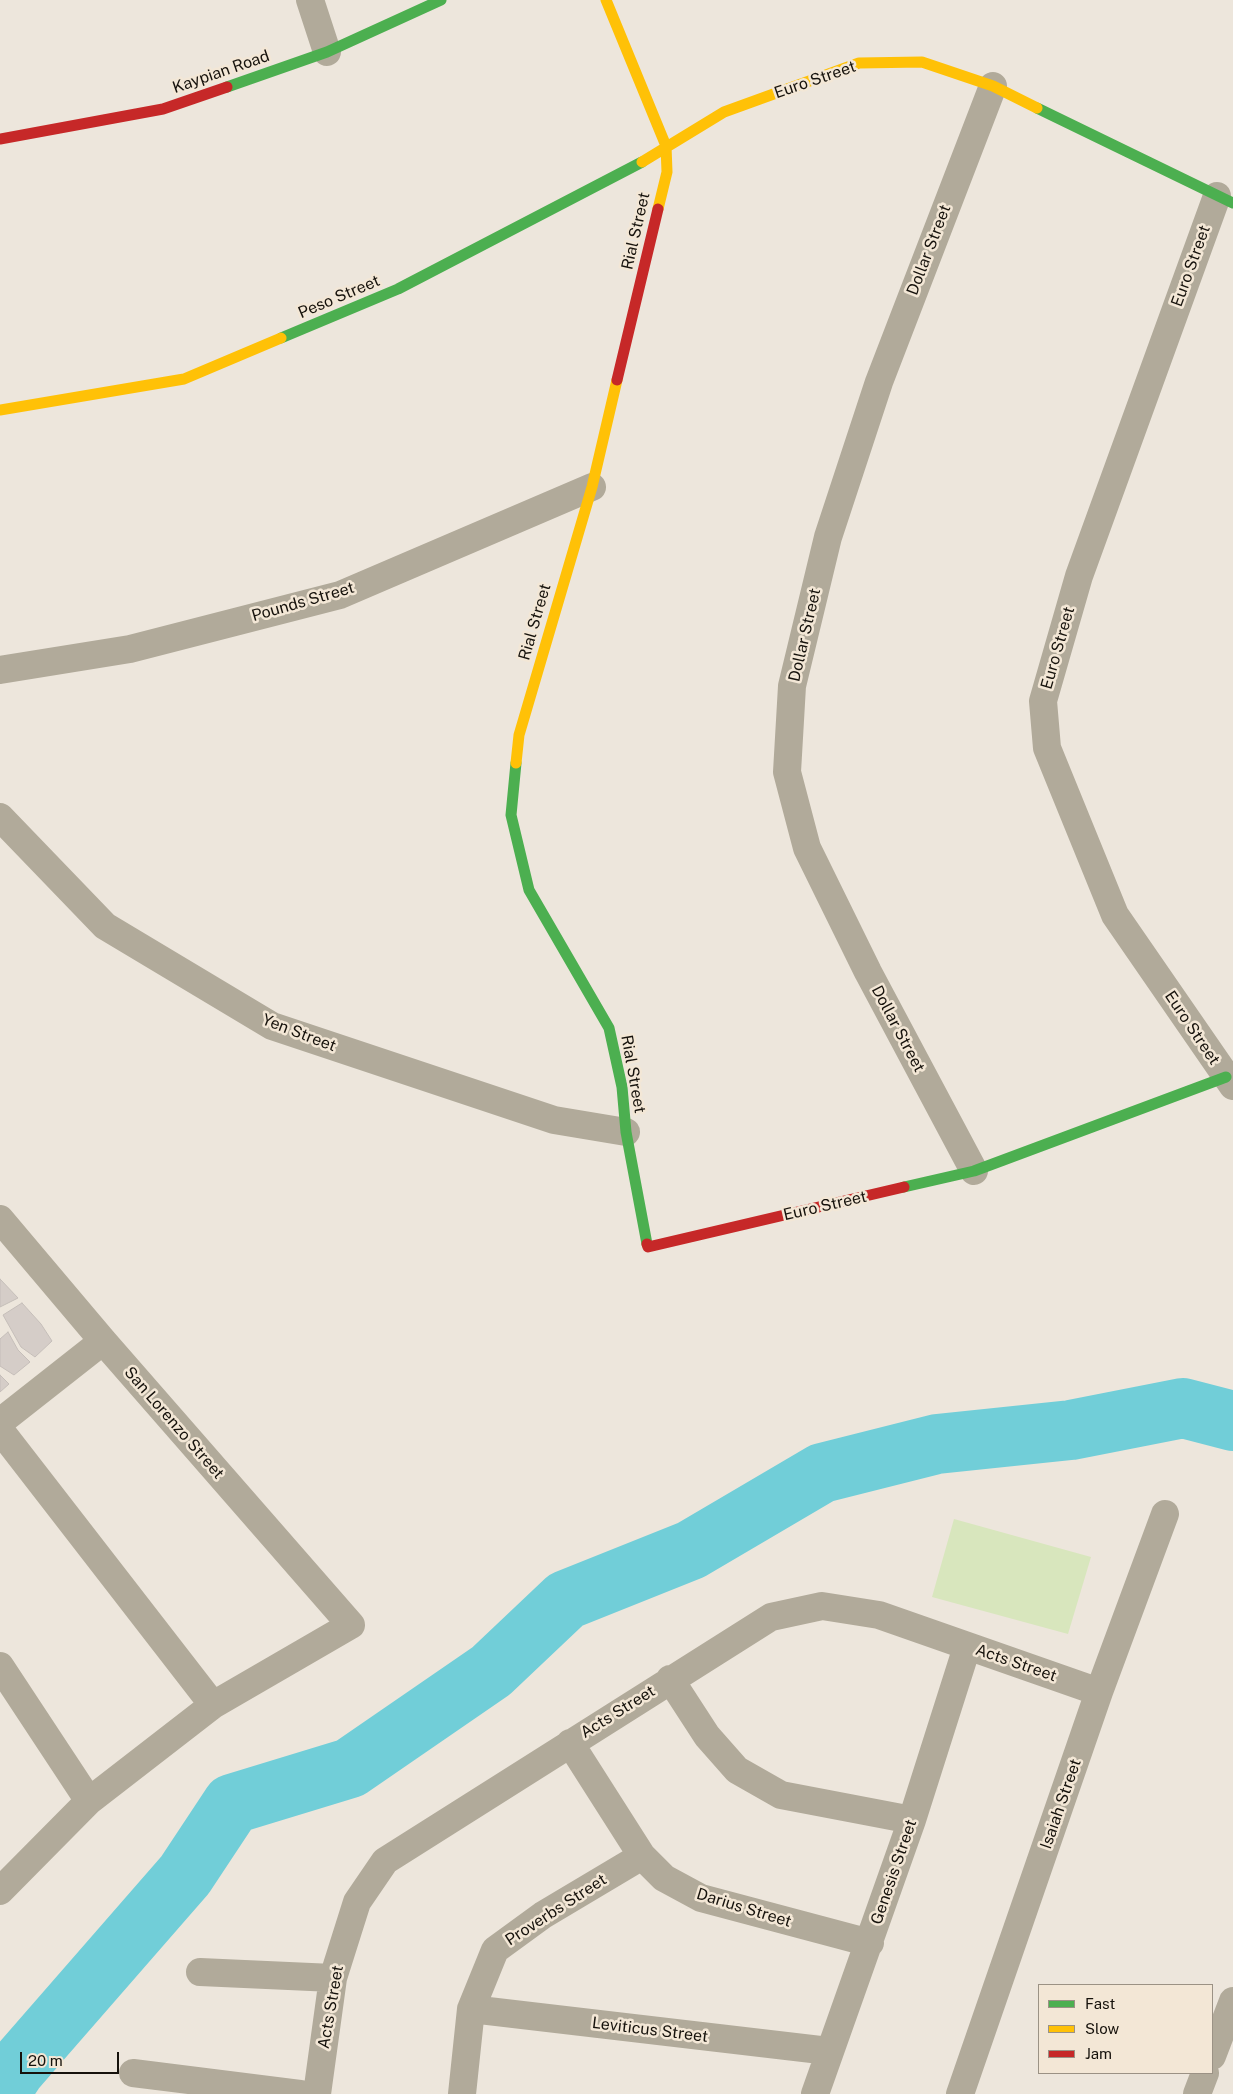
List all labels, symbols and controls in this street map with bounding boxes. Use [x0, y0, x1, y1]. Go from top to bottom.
street label: Kaypian Road [170, 46, 272, 98]
street label: Euro Street [772, 57, 858, 103]
street label: Rial Street [618, 190, 654, 272]
street label: Dollar Street [903, 202, 955, 298]
street label: Euro Street [1167, 223, 1215, 309]
street label: Peso Street [295, 271, 383, 323]
street label: Pounds Street [249, 578, 357, 626]
street label: Rial Street [515, 581, 555, 663]
street label: Dollar Street [785, 586, 825, 684]
street label: Euro Street [1037, 604, 1079, 692]
street label: Dollar Street [867, 982, 929, 1076]
street label: Euro Street [1160, 987, 1224, 1069]
street label: Yen Street [259, 1010, 339, 1056]
street label: Rial Street [617, 1033, 649, 1115]
street label: Euro Street [781, 1187, 869, 1225]
street label: San Lorenzo Street [120, 1363, 228, 1483]
street label: Acts Street [973, 1640, 1059, 1686]
street label: Acts Street [577, 1681, 659, 1743]
street label: Isaiah Street [1037, 1756, 1085, 1852]
street label: Genesis Street [867, 1817, 921, 1927]
street label: Proverbs Street [502, 1870, 610, 1950]
street label: Darius Street [694, 1884, 794, 1932]
street label: Acts Street [314, 1964, 348, 2050]
legend [1038, 1984, 1213, 2074]
text: Fast [1085, 1995, 1115, 2012]
street label: Leviticus Street [591, 2013, 709, 2047]
text: Slow [1085, 2020, 1119, 2037]
scale bar [22, 2042, 121, 2074]
text: Jam [1085, 2045, 1112, 2062]
text: 20 m [28, 2052, 63, 2069]

